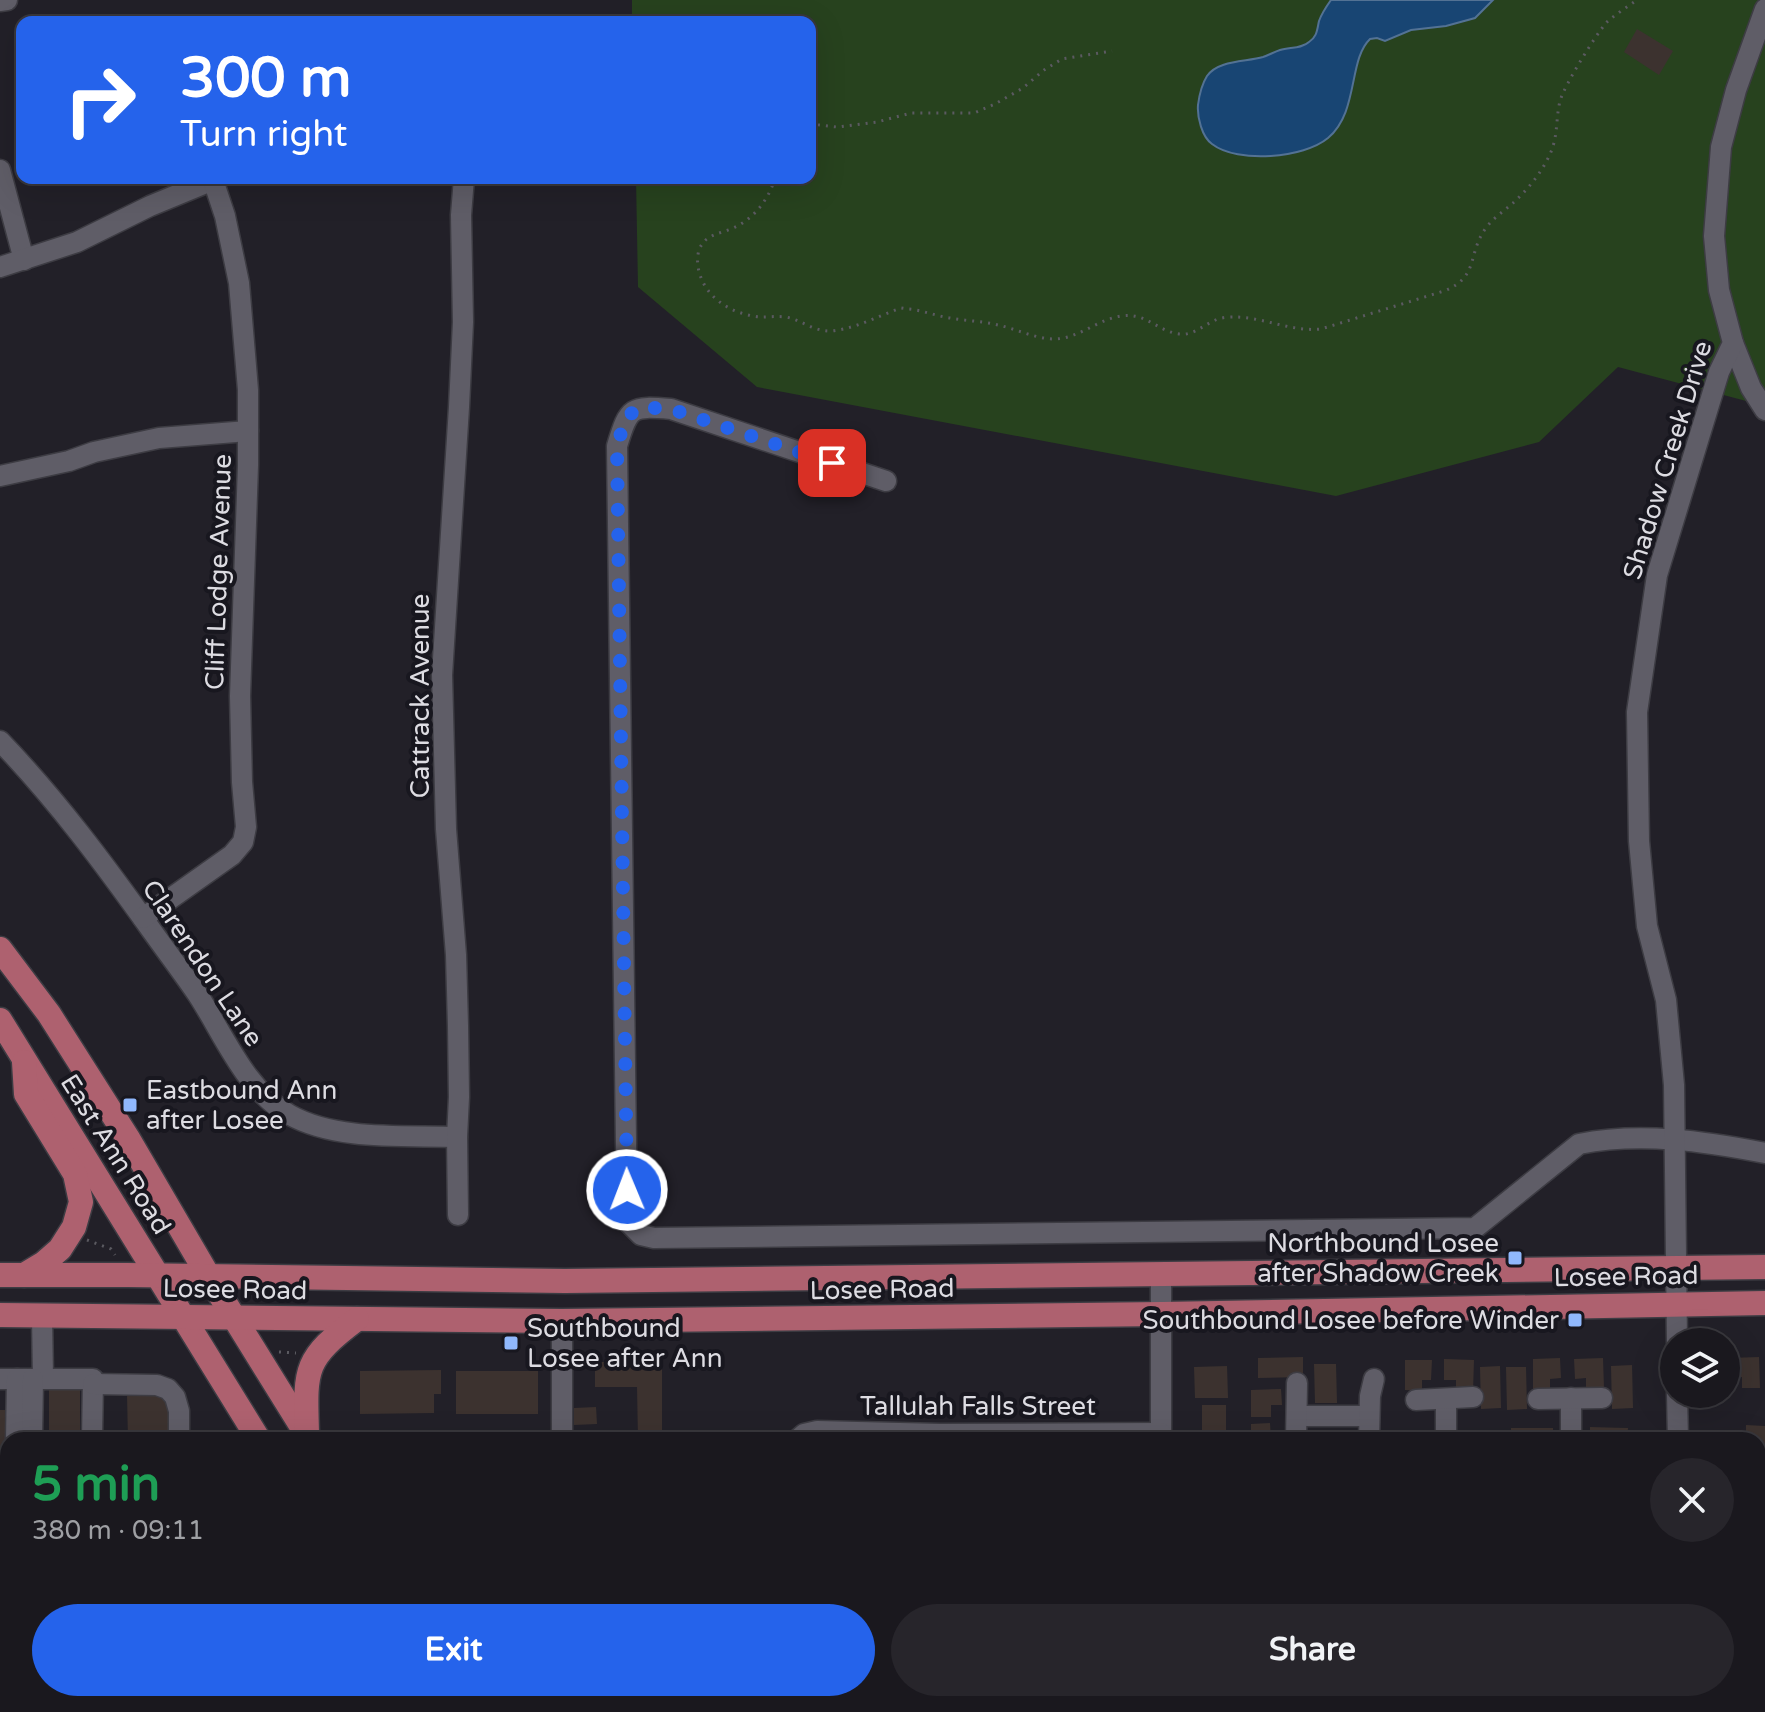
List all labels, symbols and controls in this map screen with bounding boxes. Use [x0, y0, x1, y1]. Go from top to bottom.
text: 300 m [180, 45, 351, 112]
icon: right [48, 48, 152, 152]
text: Turn right [180, 113, 347, 156]
street label: Shadow Creek Drive [1616, 337, 1718, 583]
pin [798, 429, 866, 497]
icon: arrive [810, 441, 854, 485]
street label: Cliff Lodge Avenue [199, 454, 238, 691]
street label: Cattrack Avenue [405, 594, 436, 798]
street label: Clarendon Lane [135, 874, 270, 1052]
street label: East Ann Road [54, 1068, 177, 1240]
place label: Eastbound Ann after Losee [146, 1075, 337, 1136]
marker: Eastbound Ann after Losee [121, 1096, 139, 1114]
position arrow [585, 1148, 669, 1232]
place label: Northbound Losee after Shadow Creek [1257, 1228, 1499, 1289]
marker: Northbound Losee after Shadow Creek [1506, 1249, 1524, 1267]
street label: Losee Road [1553, 1260, 1699, 1293]
street label: Losee Road [162, 1273, 308, 1306]
street label: Losee Road [809, 1273, 955, 1306]
place label: Southbound Losee before Winder [1143, 1305, 1559, 1336]
marker: Southbound Losee before Winder [1566, 1311, 1584, 1329]
place label: Southbound Losee after Ann [527, 1313, 723, 1374]
map controls [1660, 1328, 1740, 1408]
button: layers [1660, 1328, 1740, 1408]
marker: Southbound Losee after Ann [502, 1334, 520, 1352]
street label: Tallulah Falls Street [860, 1391, 1096, 1422]
text: 5 min [32, 1456, 160, 1514]
button: close [1650, 1458, 1734, 1542]
text: 380 m · 09:11 [32, 1515, 204, 1546]
button: Exit [32, 1604, 875, 1696]
button: Share [891, 1604, 1734, 1696]

